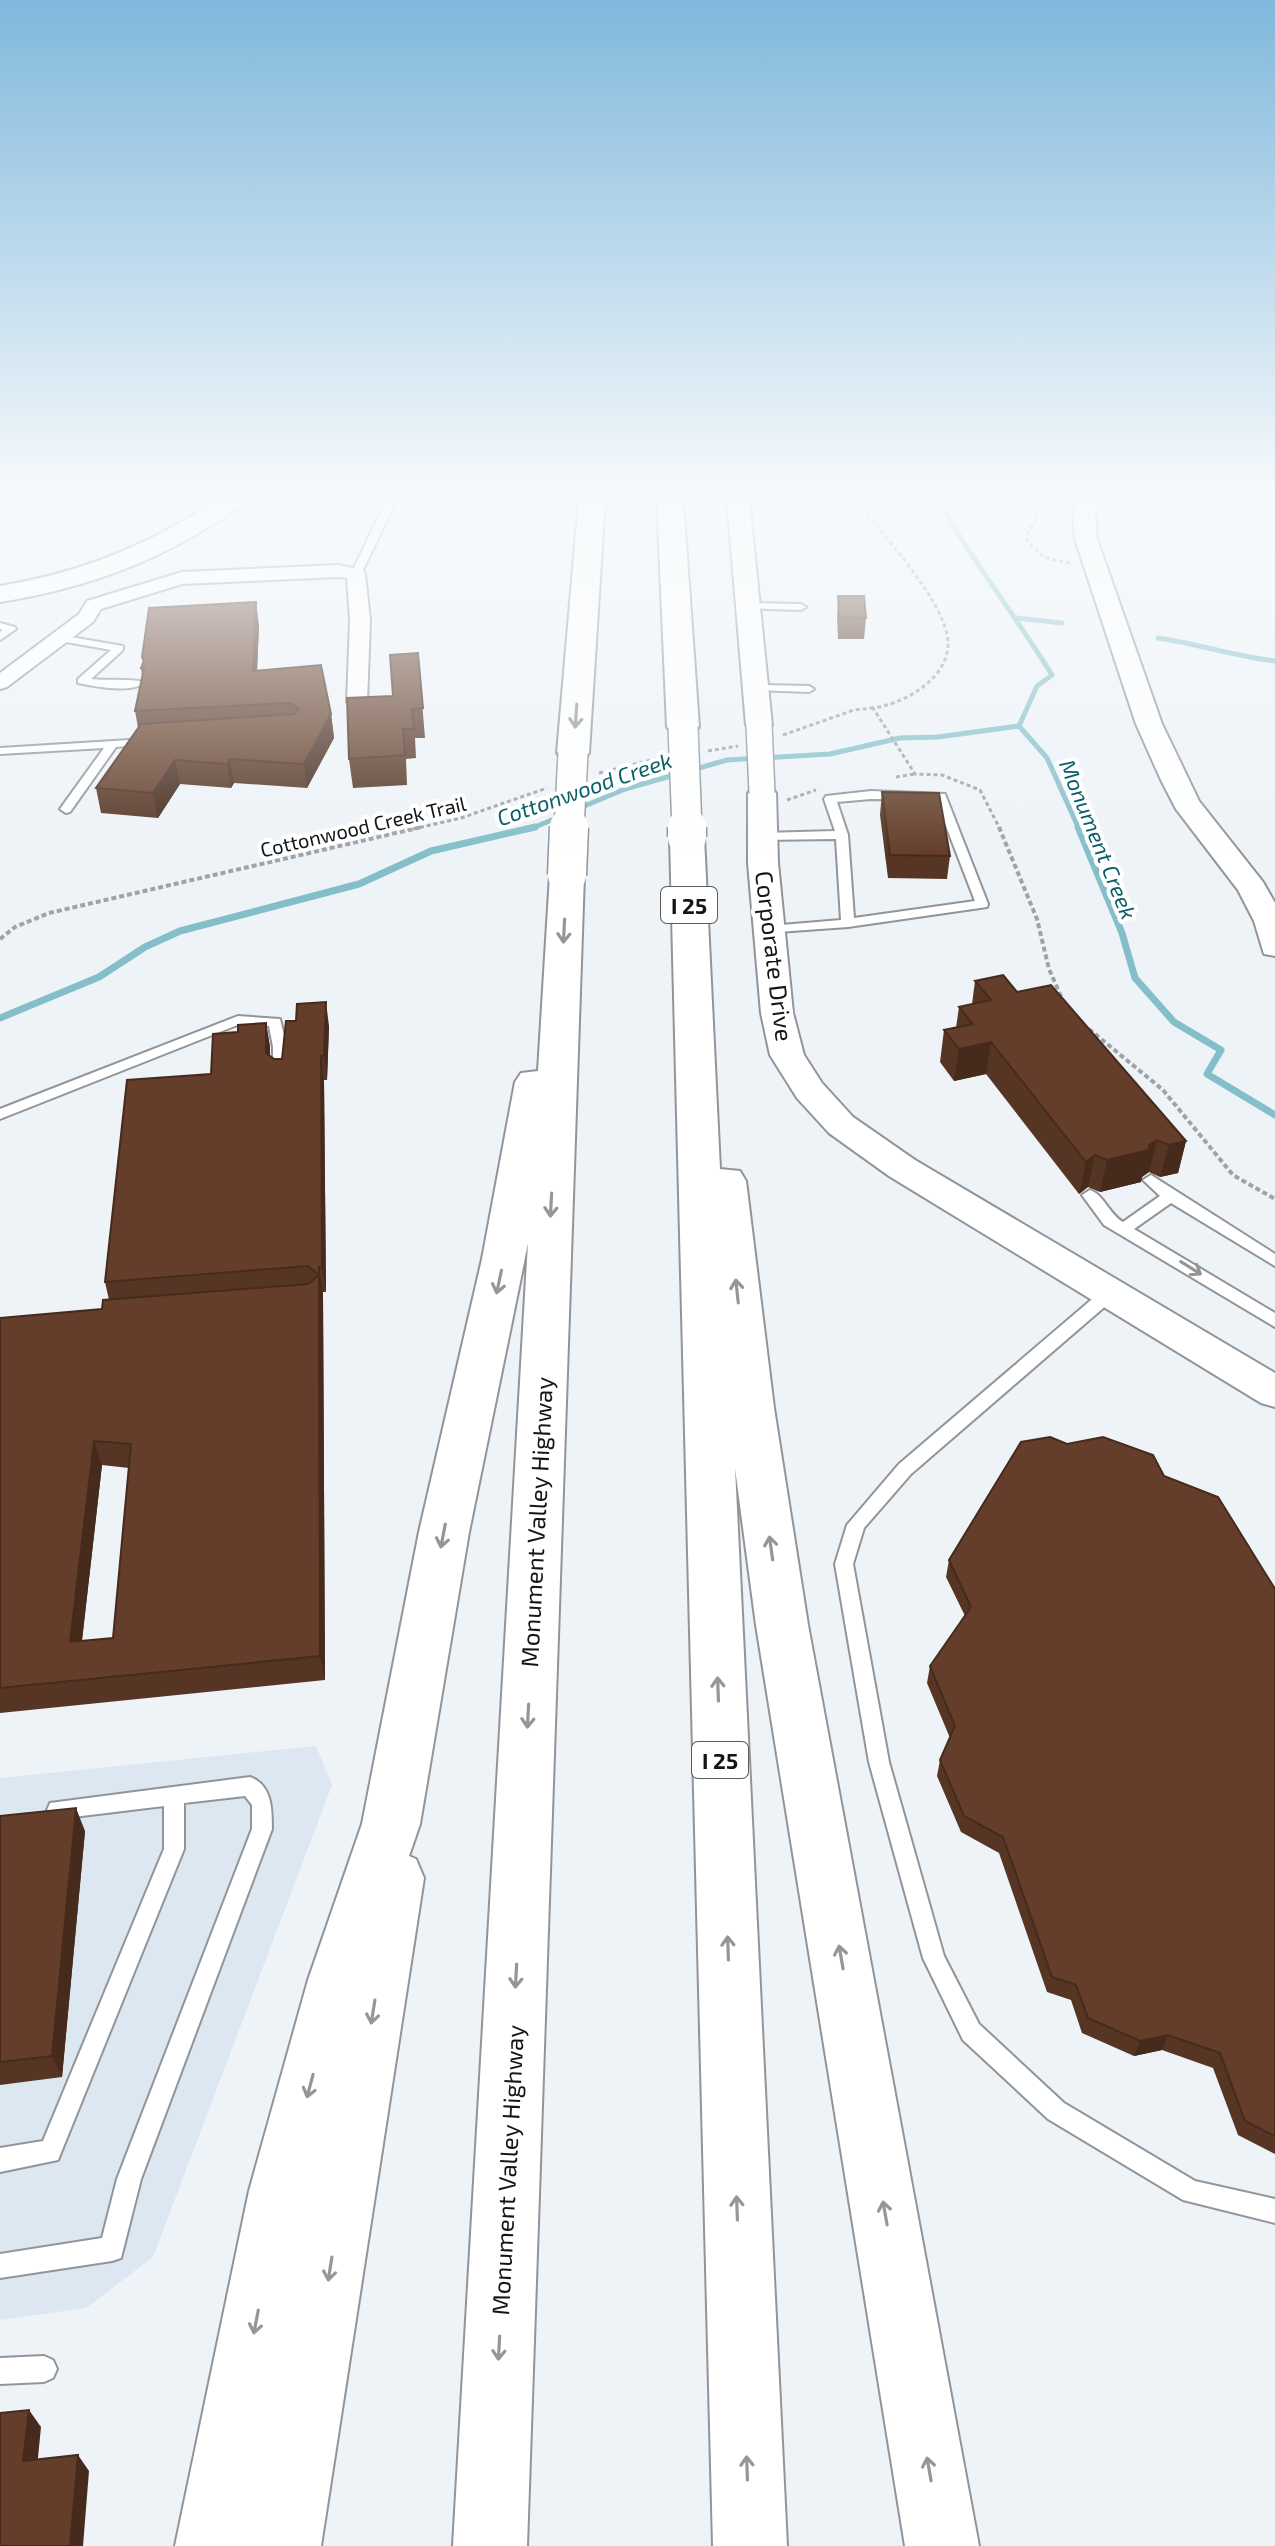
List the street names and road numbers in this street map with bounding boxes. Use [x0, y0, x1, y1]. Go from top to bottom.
street label: Cottonwood Creek Trail [258, 791, 468, 861]
street label: Corporate Drive [750, 869, 800, 1043]
road number: I 25 [661, 887, 717, 923]
street label: Monument Valley Highway [514, 1376, 558, 1668]
road number: I 25 [692, 1742, 748, 1778]
street label: Monument Valley Highway [485, 2024, 529, 2316]

